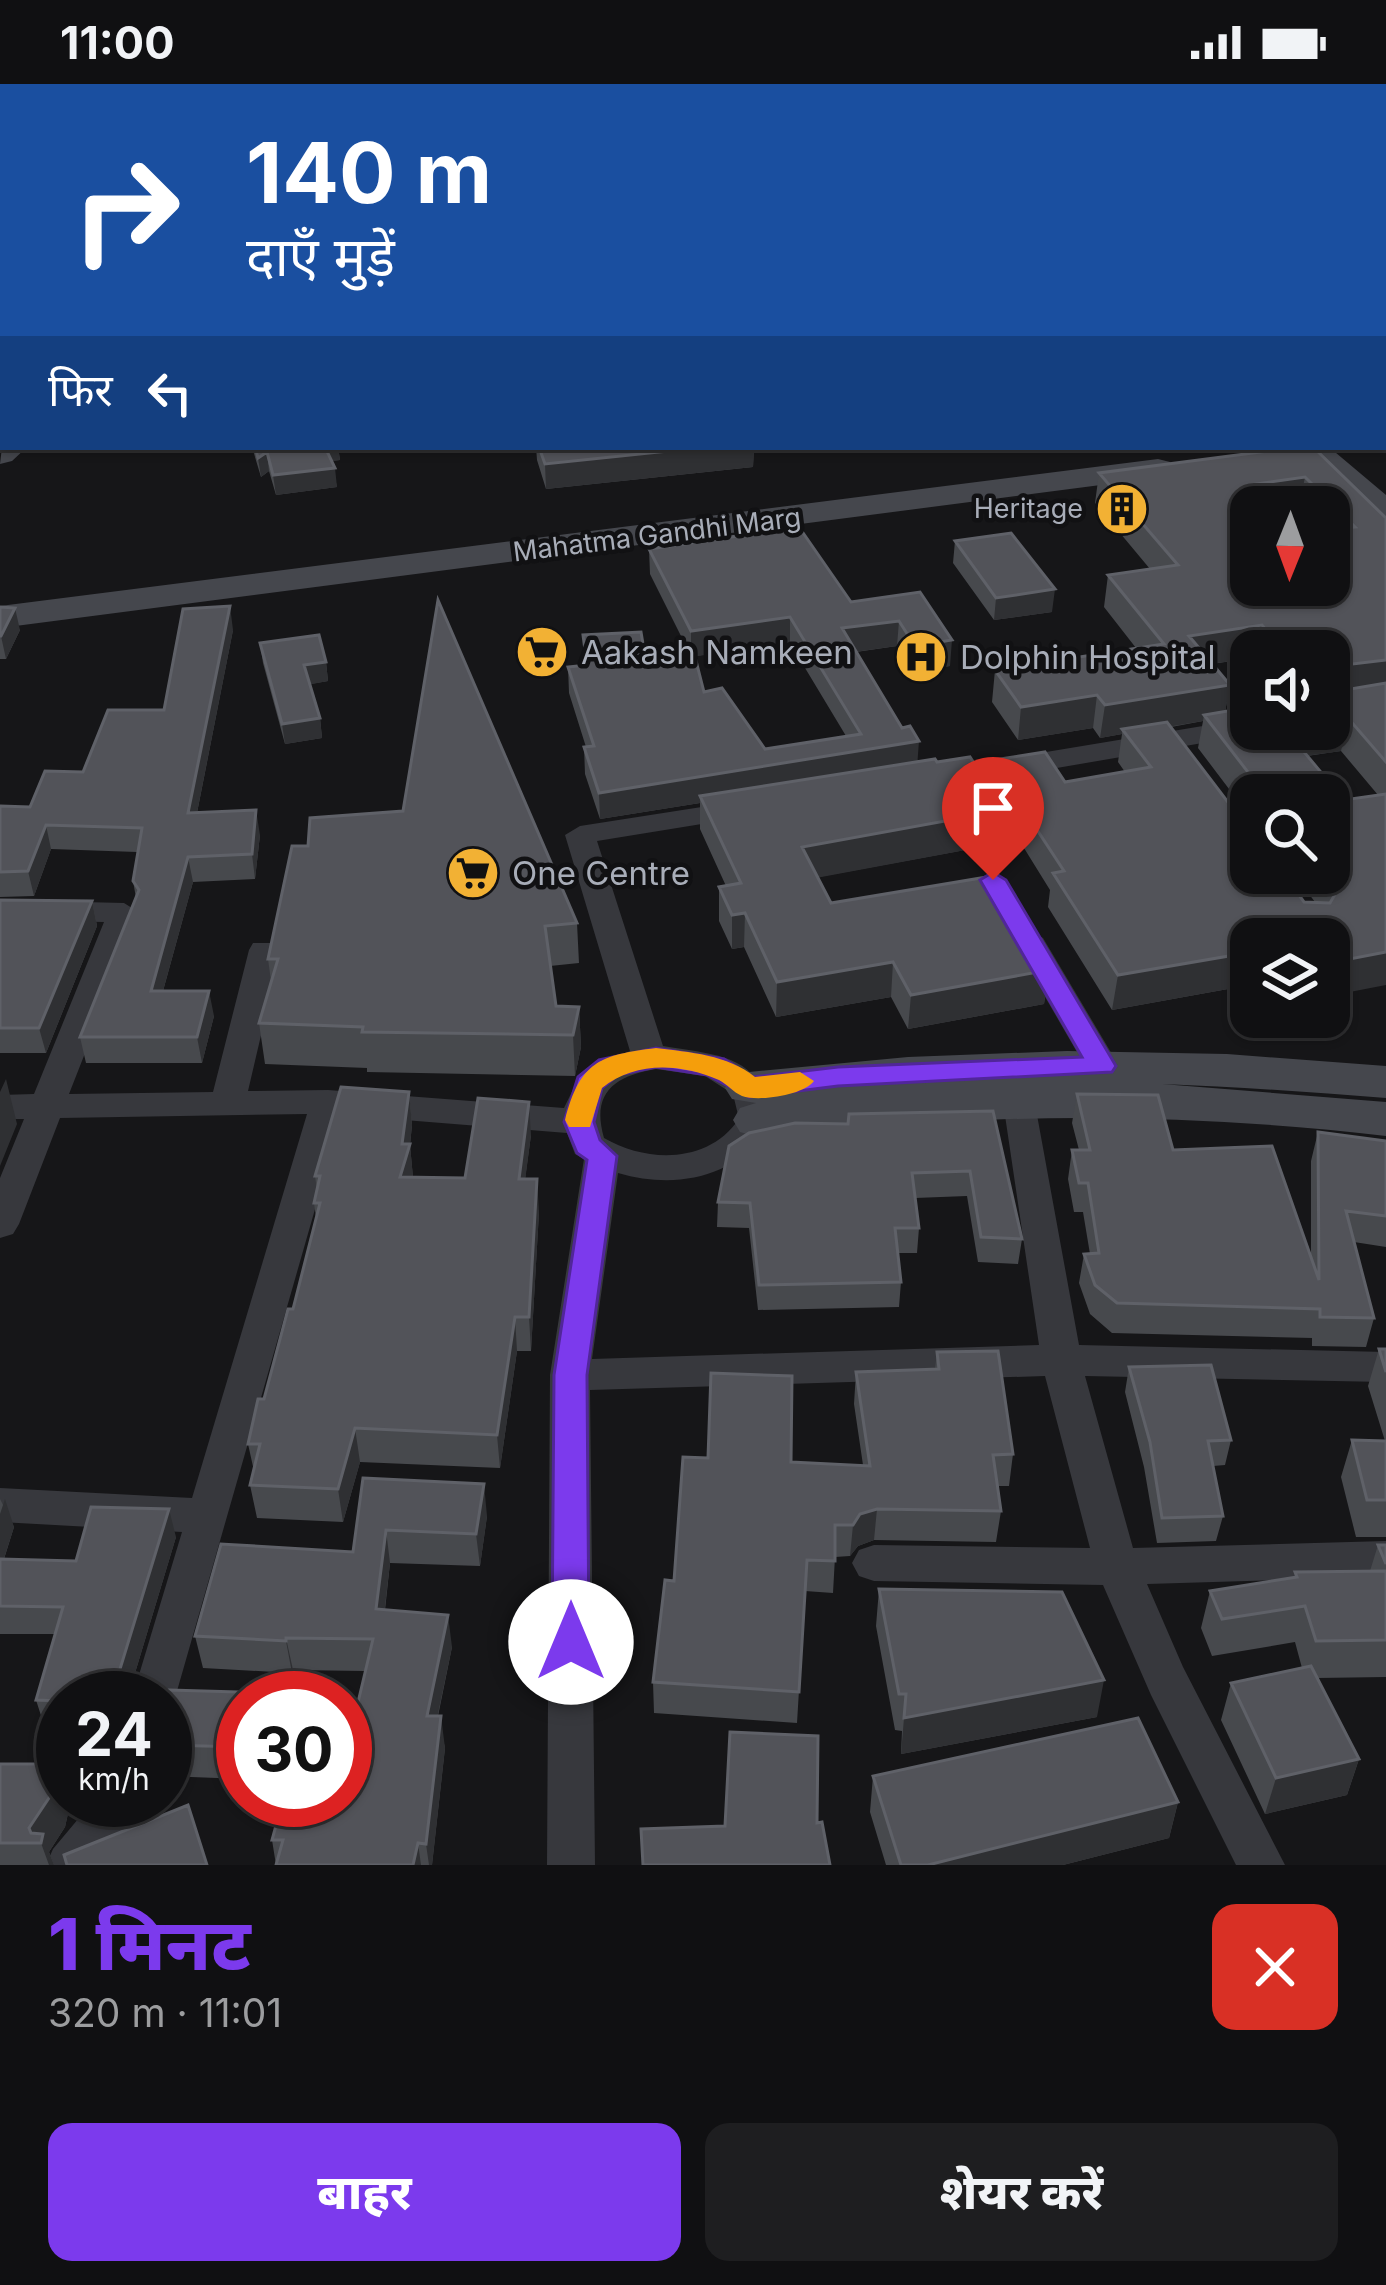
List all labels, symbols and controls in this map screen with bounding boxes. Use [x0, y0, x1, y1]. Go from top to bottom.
text: 11:00 [60, 15, 175, 70]
text: 140 m [246, 122, 492, 223]
icon: right [48, 132, 204, 288]
text: दाएँ मुड़ें [246, 224, 395, 289]
icon: left [137, 360, 203, 426]
text: फिर [48, 362, 113, 417]
building icon: Heritage [1094, 481, 1150, 537]
north arrow [1230, 486, 1350, 606]
map controls [1230, 486, 1350, 1038]
place label: Heritage [974, 492, 1083, 525]
street label: Mahatma Gandhi Marg [511, 500, 803, 569]
supermarket icon: Aakash Namkeen [514, 624, 570, 680]
hospital icon: Dolphin Hospital [893, 629, 949, 685]
button: sound [1230, 630, 1350, 750]
place label: Aakash Namkeen [581, 632, 853, 672]
place label: Dolphin Hospital [960, 637, 1216, 677]
pin [942, 757, 1044, 880]
button: search [1230, 774, 1350, 894]
icon: arrive [960, 775, 1026, 841]
supermarket icon: One Centre [445, 845, 501, 901]
place label: One Centre [512, 853, 690, 893]
button: layers [1230, 918, 1350, 1038]
position arrow [508, 1579, 634, 1705]
speed limit sign: 30 [216, 1671, 372, 1827]
text: 24 [75, 1698, 153, 1770]
text: km/h [78, 1761, 150, 1797]
text: 1 मिनट [48, 1900, 251, 1987]
button: close [1212, 1904, 1338, 2030]
text: 320 m · 11:01 [48, 1989, 282, 2036]
button: बाहर [48, 2123, 681, 2261]
button: शेयर करें [705, 2123, 1338, 2261]

